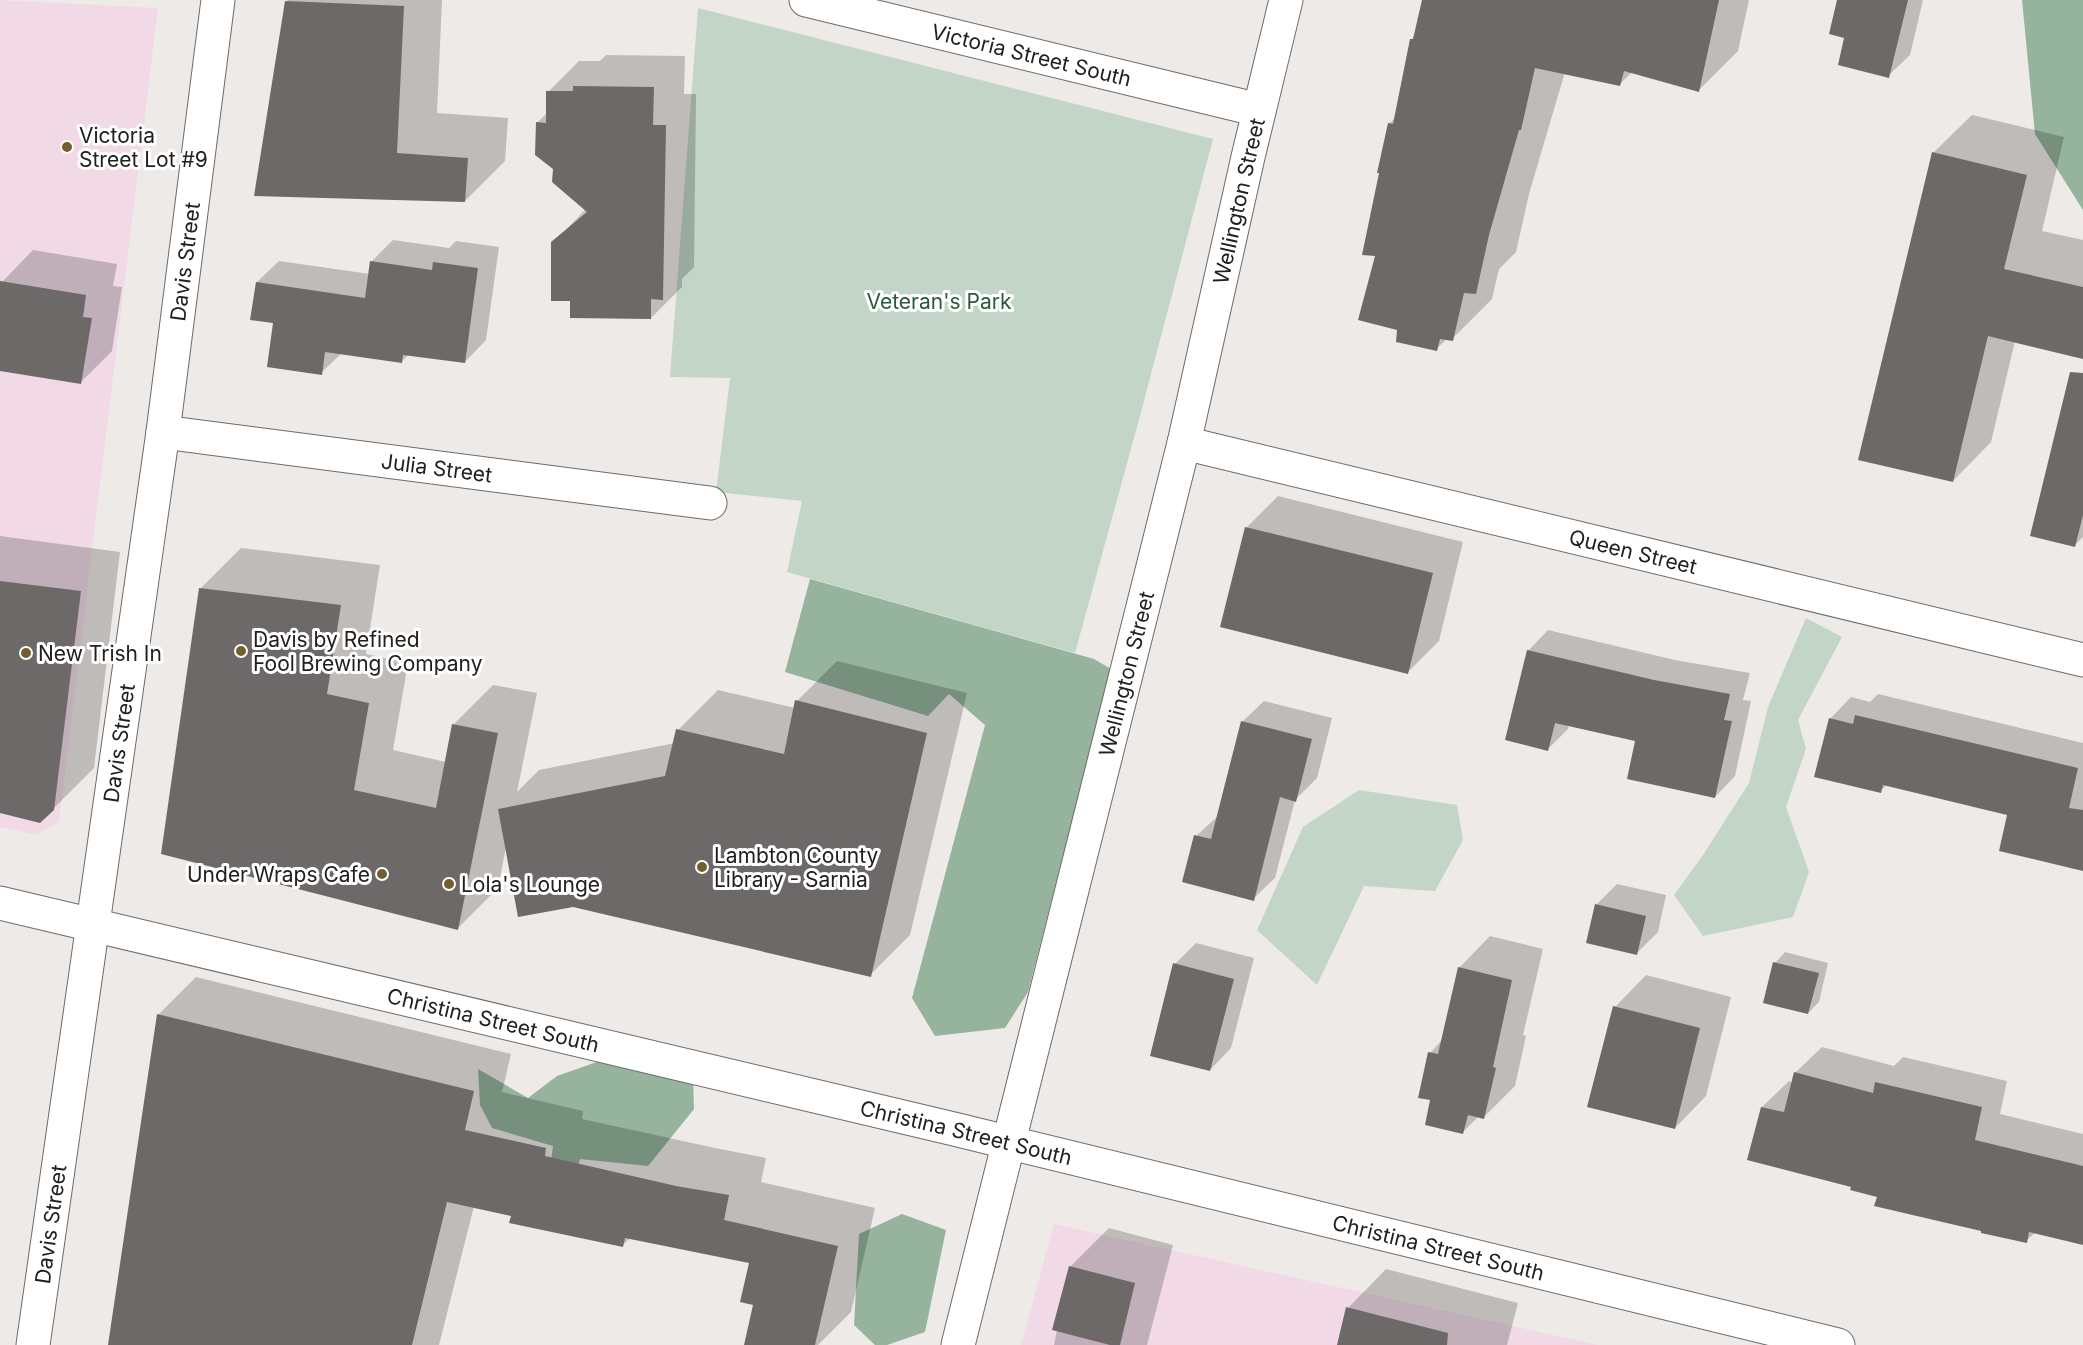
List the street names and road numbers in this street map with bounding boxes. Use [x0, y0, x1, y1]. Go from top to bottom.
street label: Victoria Street South [929, 18, 1134, 91]
street label: Wellington Street [1207, 115, 1270, 286]
street label: Davis Street [165, 200, 205, 323]
street label: Julia Street [380, 448, 494, 487]
street label: Queen Street [1567, 524, 1700, 579]
street label: Wellington Street [1093, 588, 1159, 759]
street label: Davis Street [98, 682, 140, 804]
street label: Christina Street South [385, 983, 602, 1057]
street label: Christina Street South [858, 1095, 1075, 1170]
street label: Davis Street [29, 1163, 71, 1285]
street label: Christina Street South [1330, 1209, 1547, 1285]

